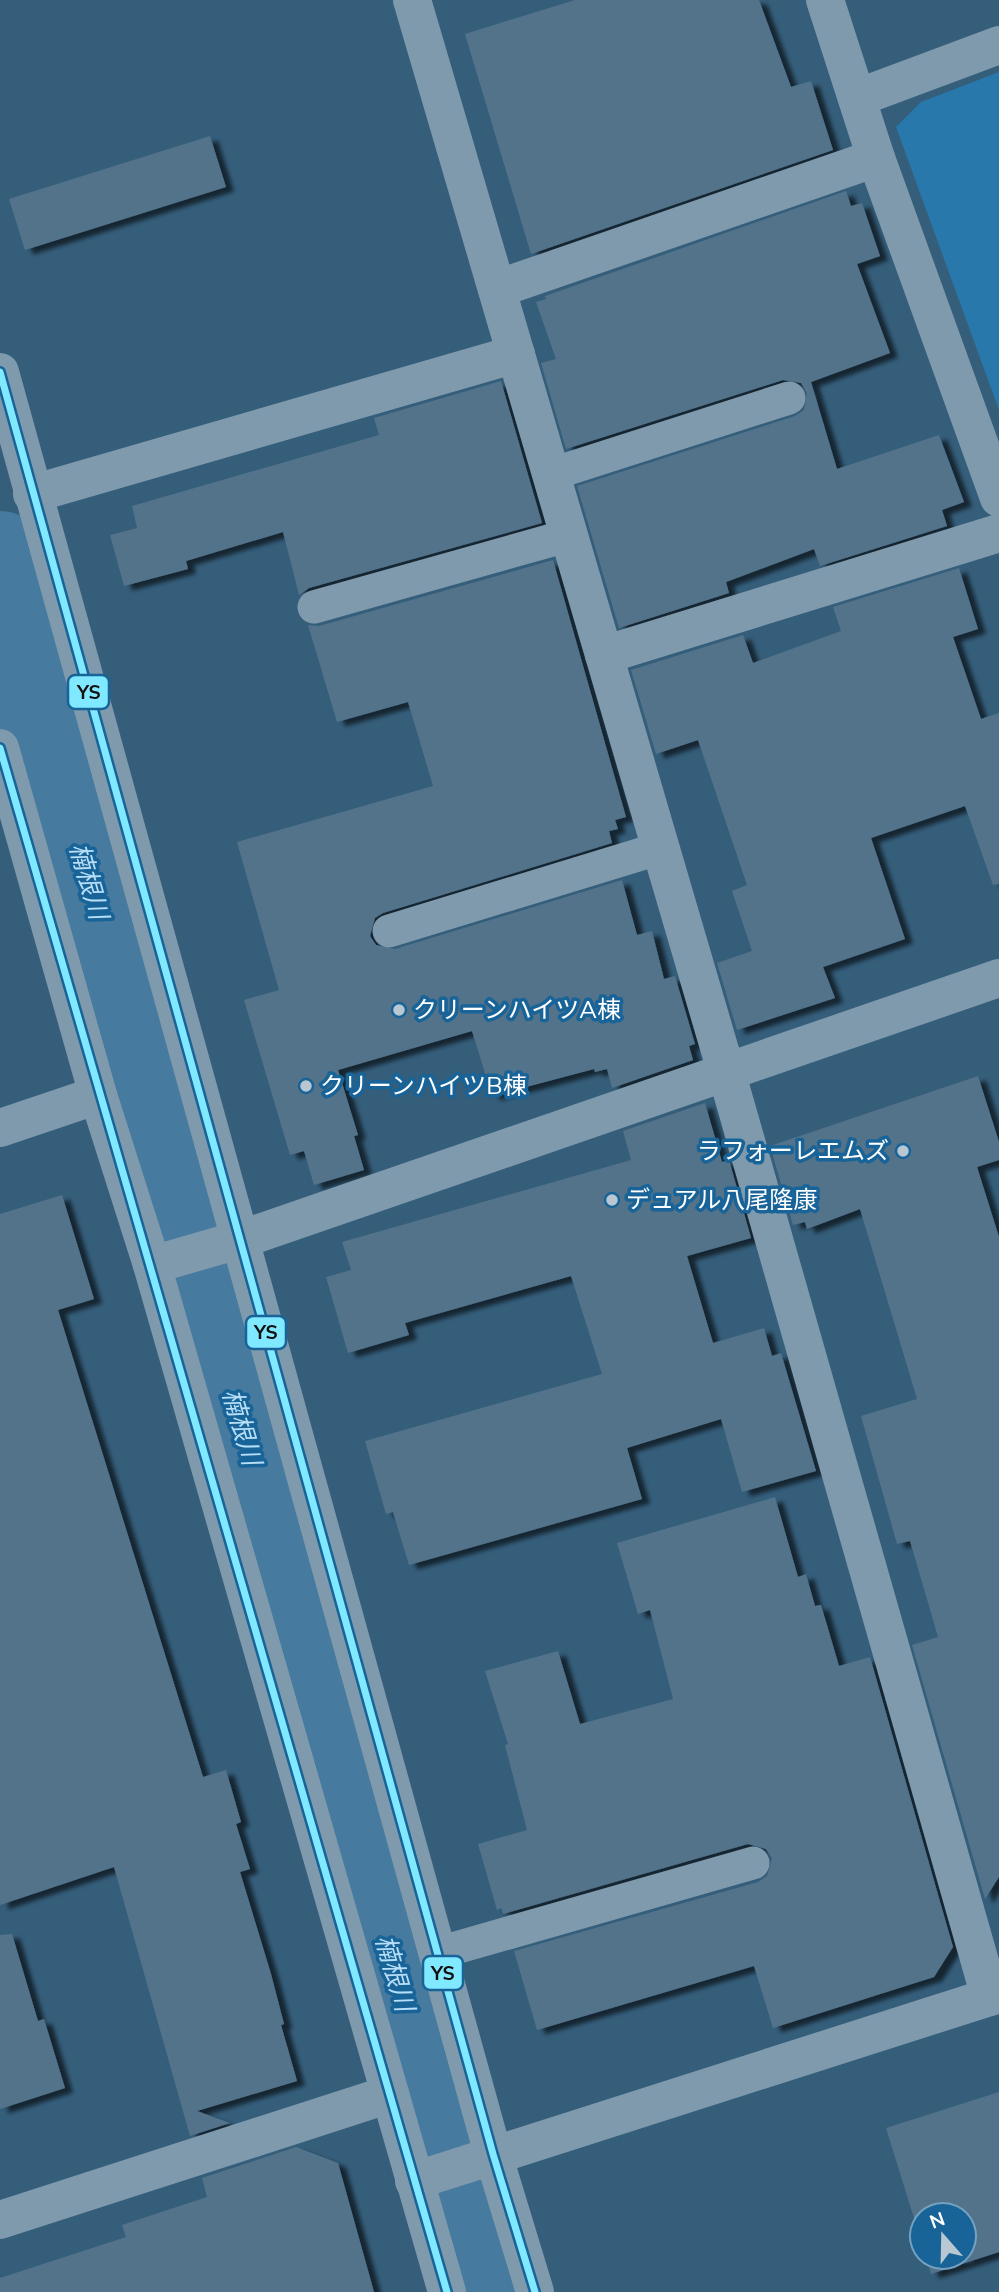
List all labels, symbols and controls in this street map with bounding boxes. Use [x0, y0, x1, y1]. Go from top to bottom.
line badge: YS [68, 675, 109, 709]
text: YS [76, 680, 101, 704]
water label: 楠根川 [63, 839, 117, 926]
place label: クリーンハイツA棟 [413, 994, 621, 1024]
marker: クリーンハイツA棟 [391, 1002, 407, 1018]
place label: クリーンハイツB棟 [320, 1070, 527, 1100]
marker: クリーンハイツB棟 [298, 1078, 314, 1094]
place label: ラフォーレエムズ [697, 1135, 889, 1165]
marker: ラフォーレエムズ [895, 1143, 911, 1159]
place label: デュアル八尾隆康 [626, 1184, 817, 1214]
marker: デュアル八尾隆康 [604, 1192, 620, 1208]
line badge: YS [246, 1316, 286, 1349]
text: YS [253, 1320, 278, 1344]
water label: 楠根川 [216, 1385, 270, 1472]
water label: 楠根川 [369, 1931, 423, 2018]
line badge: YS [423, 1956, 463, 1990]
text: YS [430, 1961, 455, 1985]
north arrow [908, 2201, 978, 2271]
text: N [926, 2206, 948, 2234]

